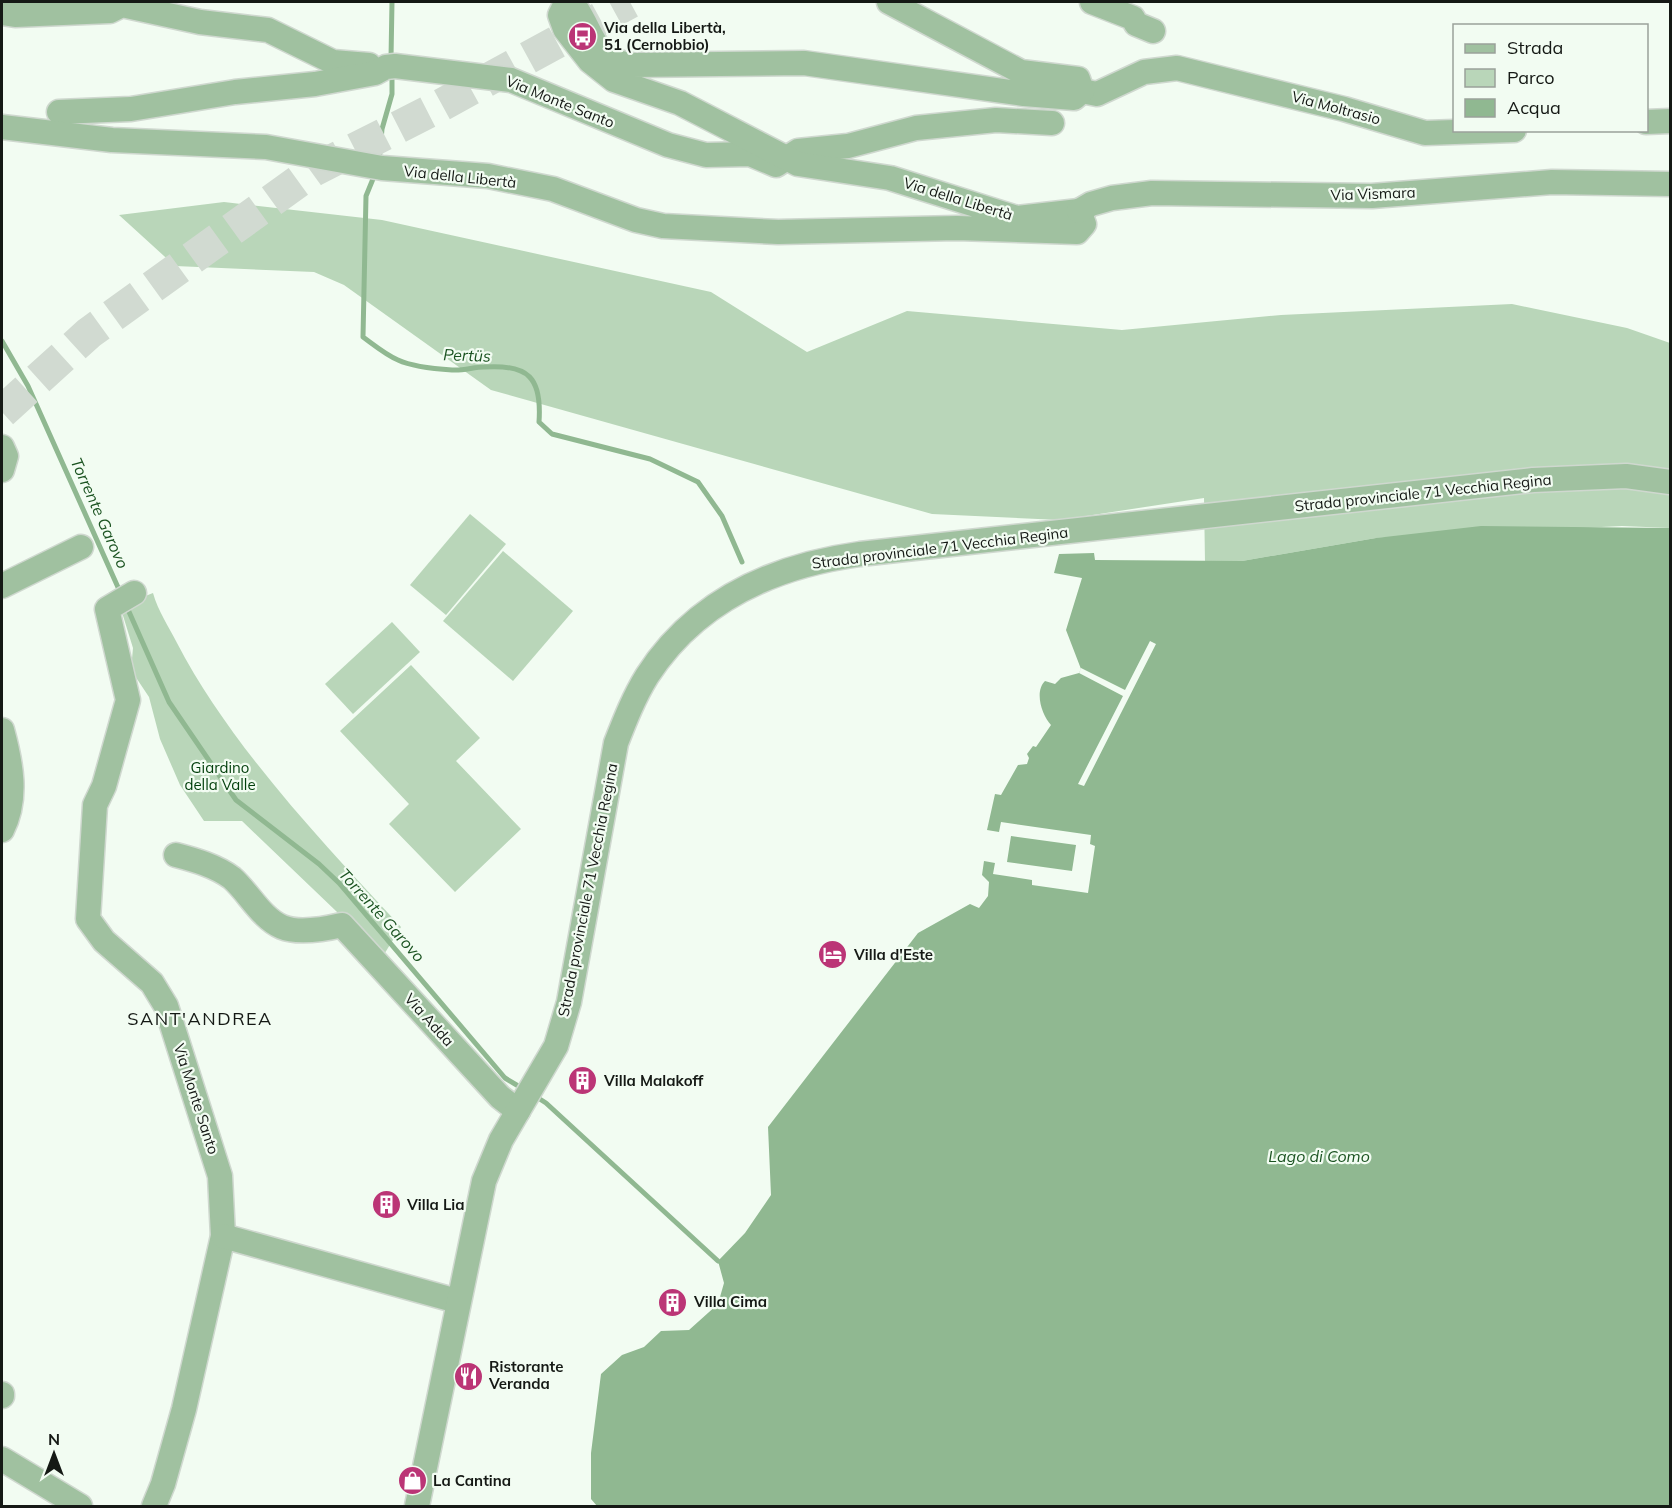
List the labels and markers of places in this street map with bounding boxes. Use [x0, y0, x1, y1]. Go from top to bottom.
place label: Via della Libertà, 51 (Cernobbio) [603, 18, 726, 54]
bus stop icon: Via della Libertà, 51 (Cernobbio) [567, 21, 599, 53]
hotel icon: Villa d'Este [817, 939, 849, 971]
place label: Villa d'Este [853, 945, 933, 964]
building icon: Villa Malakoff [567, 1065, 599, 1097]
place label: Villa Malakoff [603, 1071, 704, 1090]
building icon: Villa Lia [370, 1189, 402, 1221]
place label: Villa Lia [406, 1195, 465, 1214]
building icon: Villa Cima [657, 1286, 689, 1318]
place label: Villa Cima [693, 1292, 767, 1311]
place label: Ristorante Veranda [488, 1357, 563, 1393]
restaurant icon: Ristorante Veranda [452, 1360, 484, 1392]
shop icon: La Cantina [396, 1465, 428, 1497]
place label: La Cantina [433, 1471, 511, 1490]

